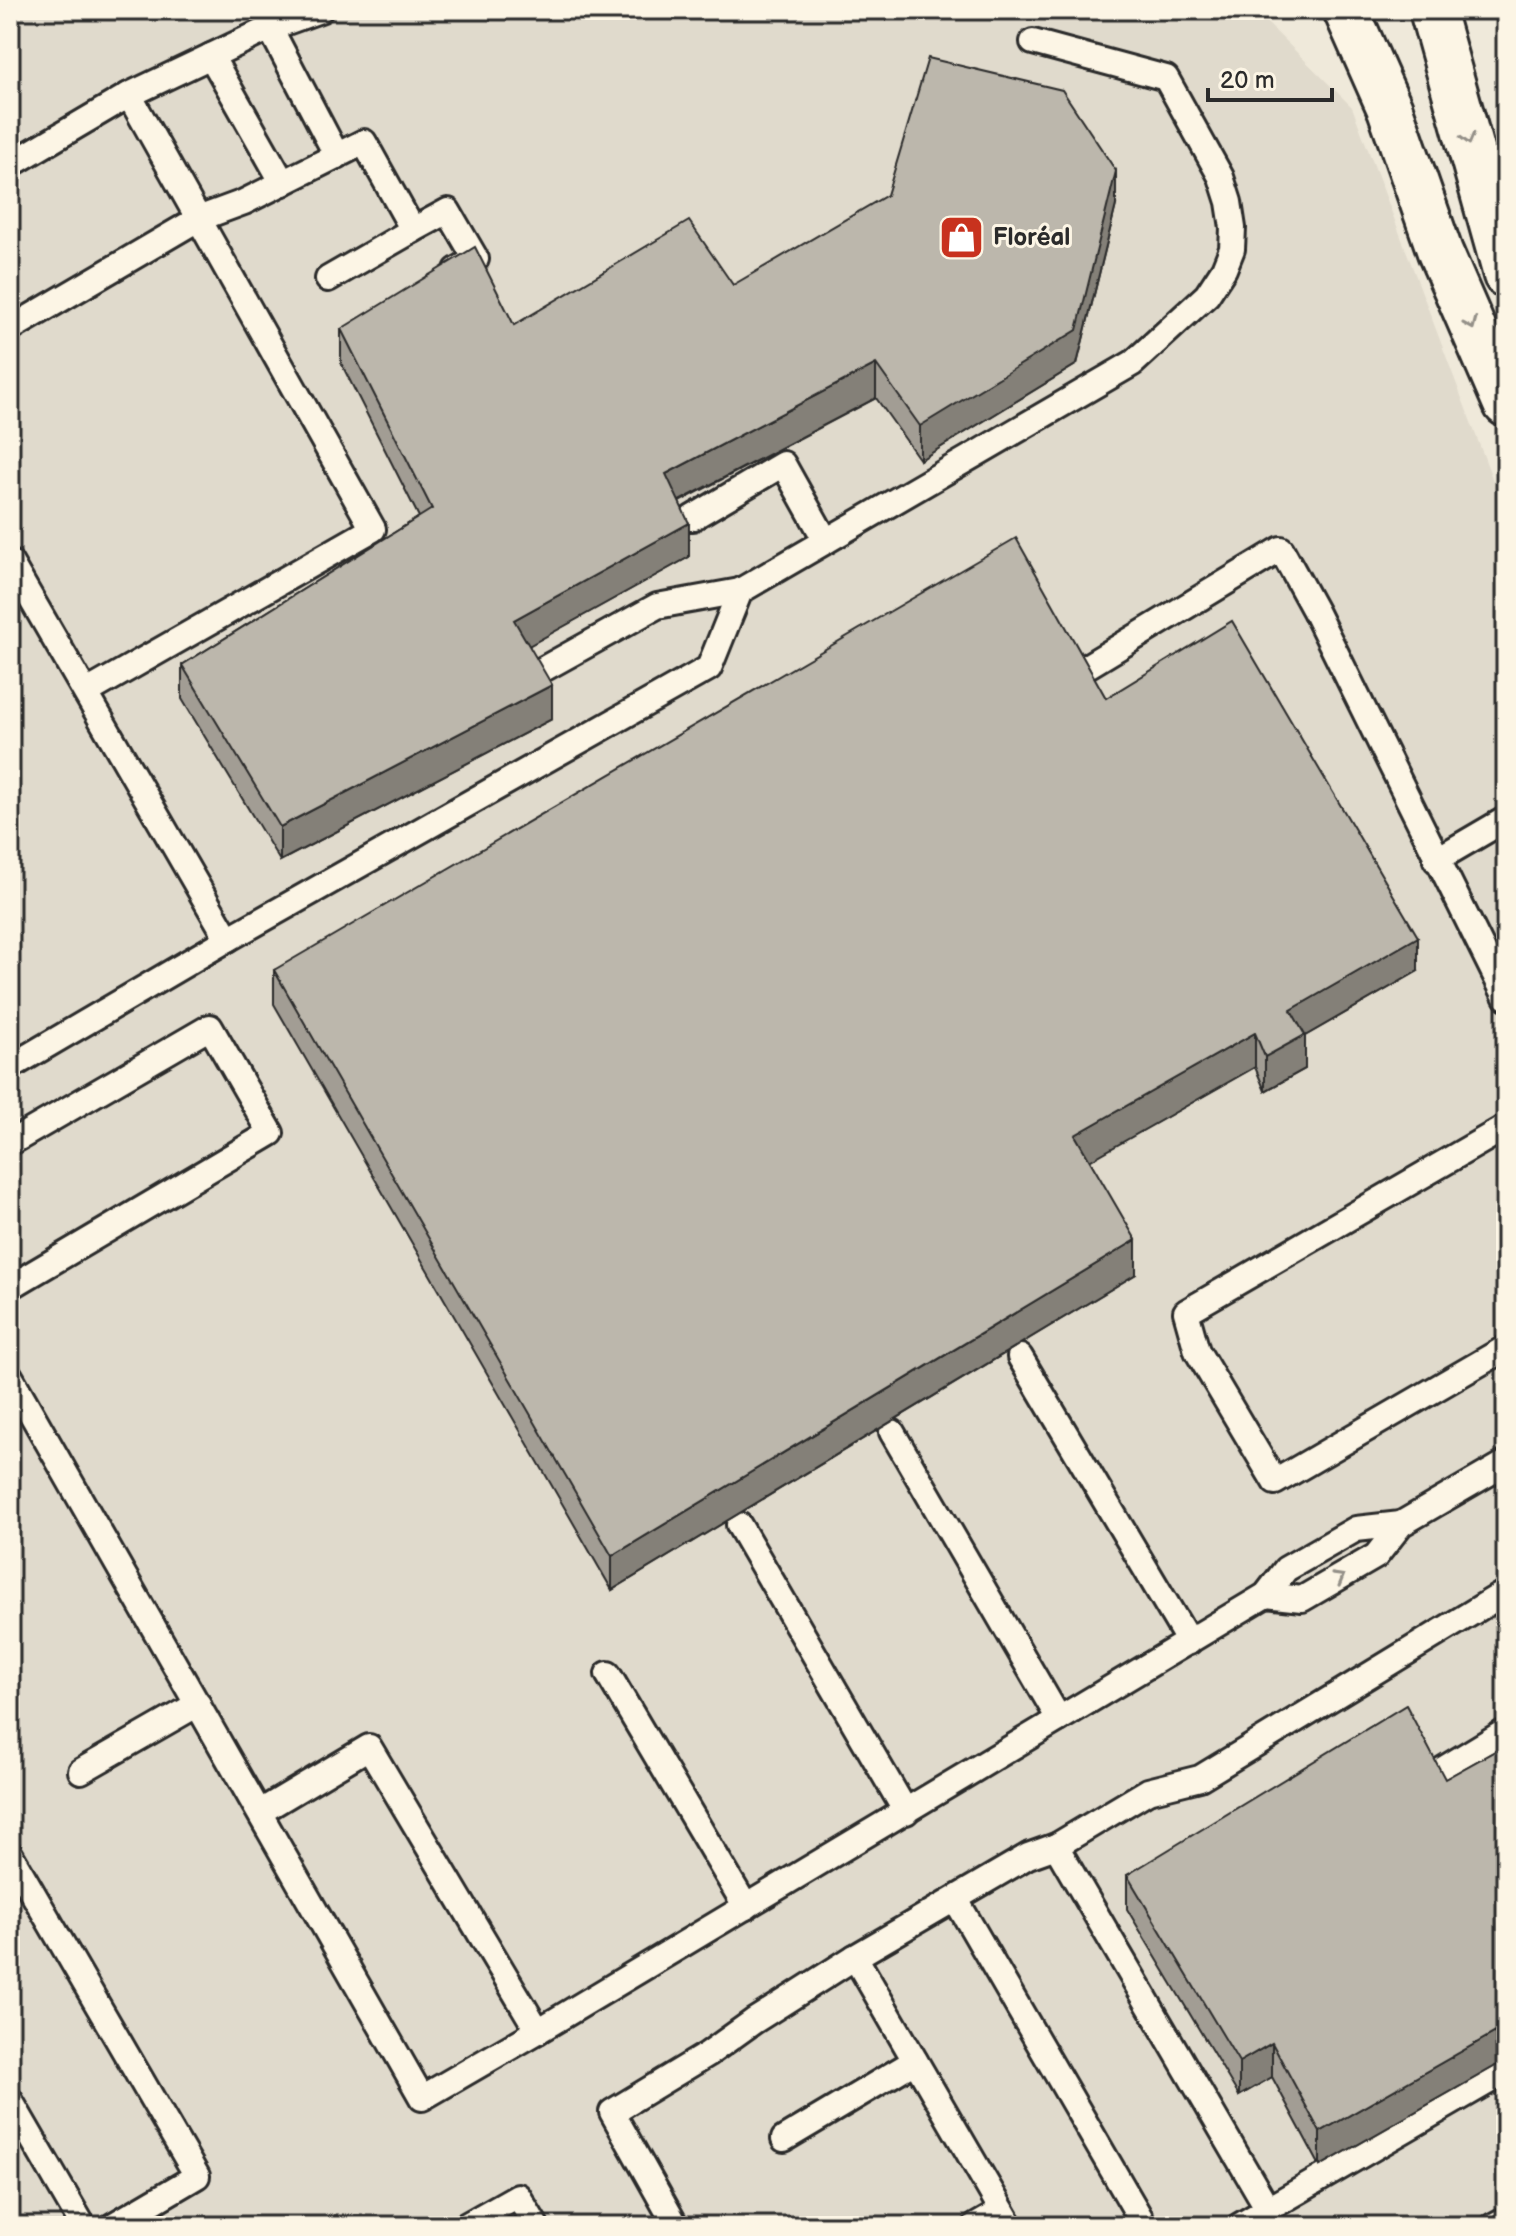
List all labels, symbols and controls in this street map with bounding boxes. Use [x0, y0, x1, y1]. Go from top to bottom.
scale bar [1208, 52, 1332, 102]
text: 20 m [1220, 66, 1275, 95]
one-way arrow [1458, 132, 1475, 146]
shop icon: Floréal [938, 213, 986, 261]
place label: Floréal [993, 223, 1070, 252]
one-way arrow [1461, 315, 1477, 330]
one-way arrow [1330, 1572, 1345, 1588]

